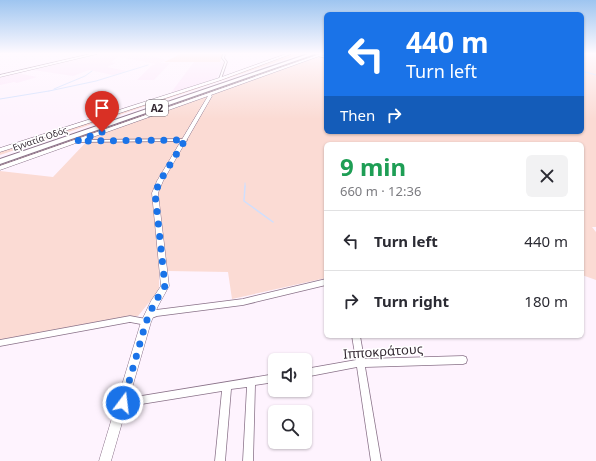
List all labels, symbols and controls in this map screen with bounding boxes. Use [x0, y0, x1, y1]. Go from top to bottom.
text: 440 m [406, 23, 489, 61]
icon: left [340, 28, 392, 80]
text: Turn left [406, 59, 477, 83]
pin [85, 91, 119, 132]
icon: arrive [91, 97, 113, 119]
road number: Α2 [146, 100, 168, 116]
icon: right [383, 104, 405, 126]
text: Then [340, 105, 375, 125]
street label: Εγνατία Οδός [11, 123, 69, 154]
text: 9 min [340, 150, 406, 183]
button: close [526, 155, 568, 197]
text: 660 m · 12:36 [340, 182, 421, 200]
icon: left [340, 230, 362, 252]
text: Turn left [374, 231, 438, 251]
text: 440 m [524, 231, 568, 251]
icon: right [340, 290, 362, 312]
text: Turn right [374, 291, 449, 311]
text: 180 m [524, 291, 568, 311]
street label: Ιπποκράτους [343, 339, 423, 363]
map controls [268, 353, 312, 449]
button: sound [268, 353, 312, 397]
position arrow [102, 382, 144, 424]
button: search [268, 405, 312, 449]

